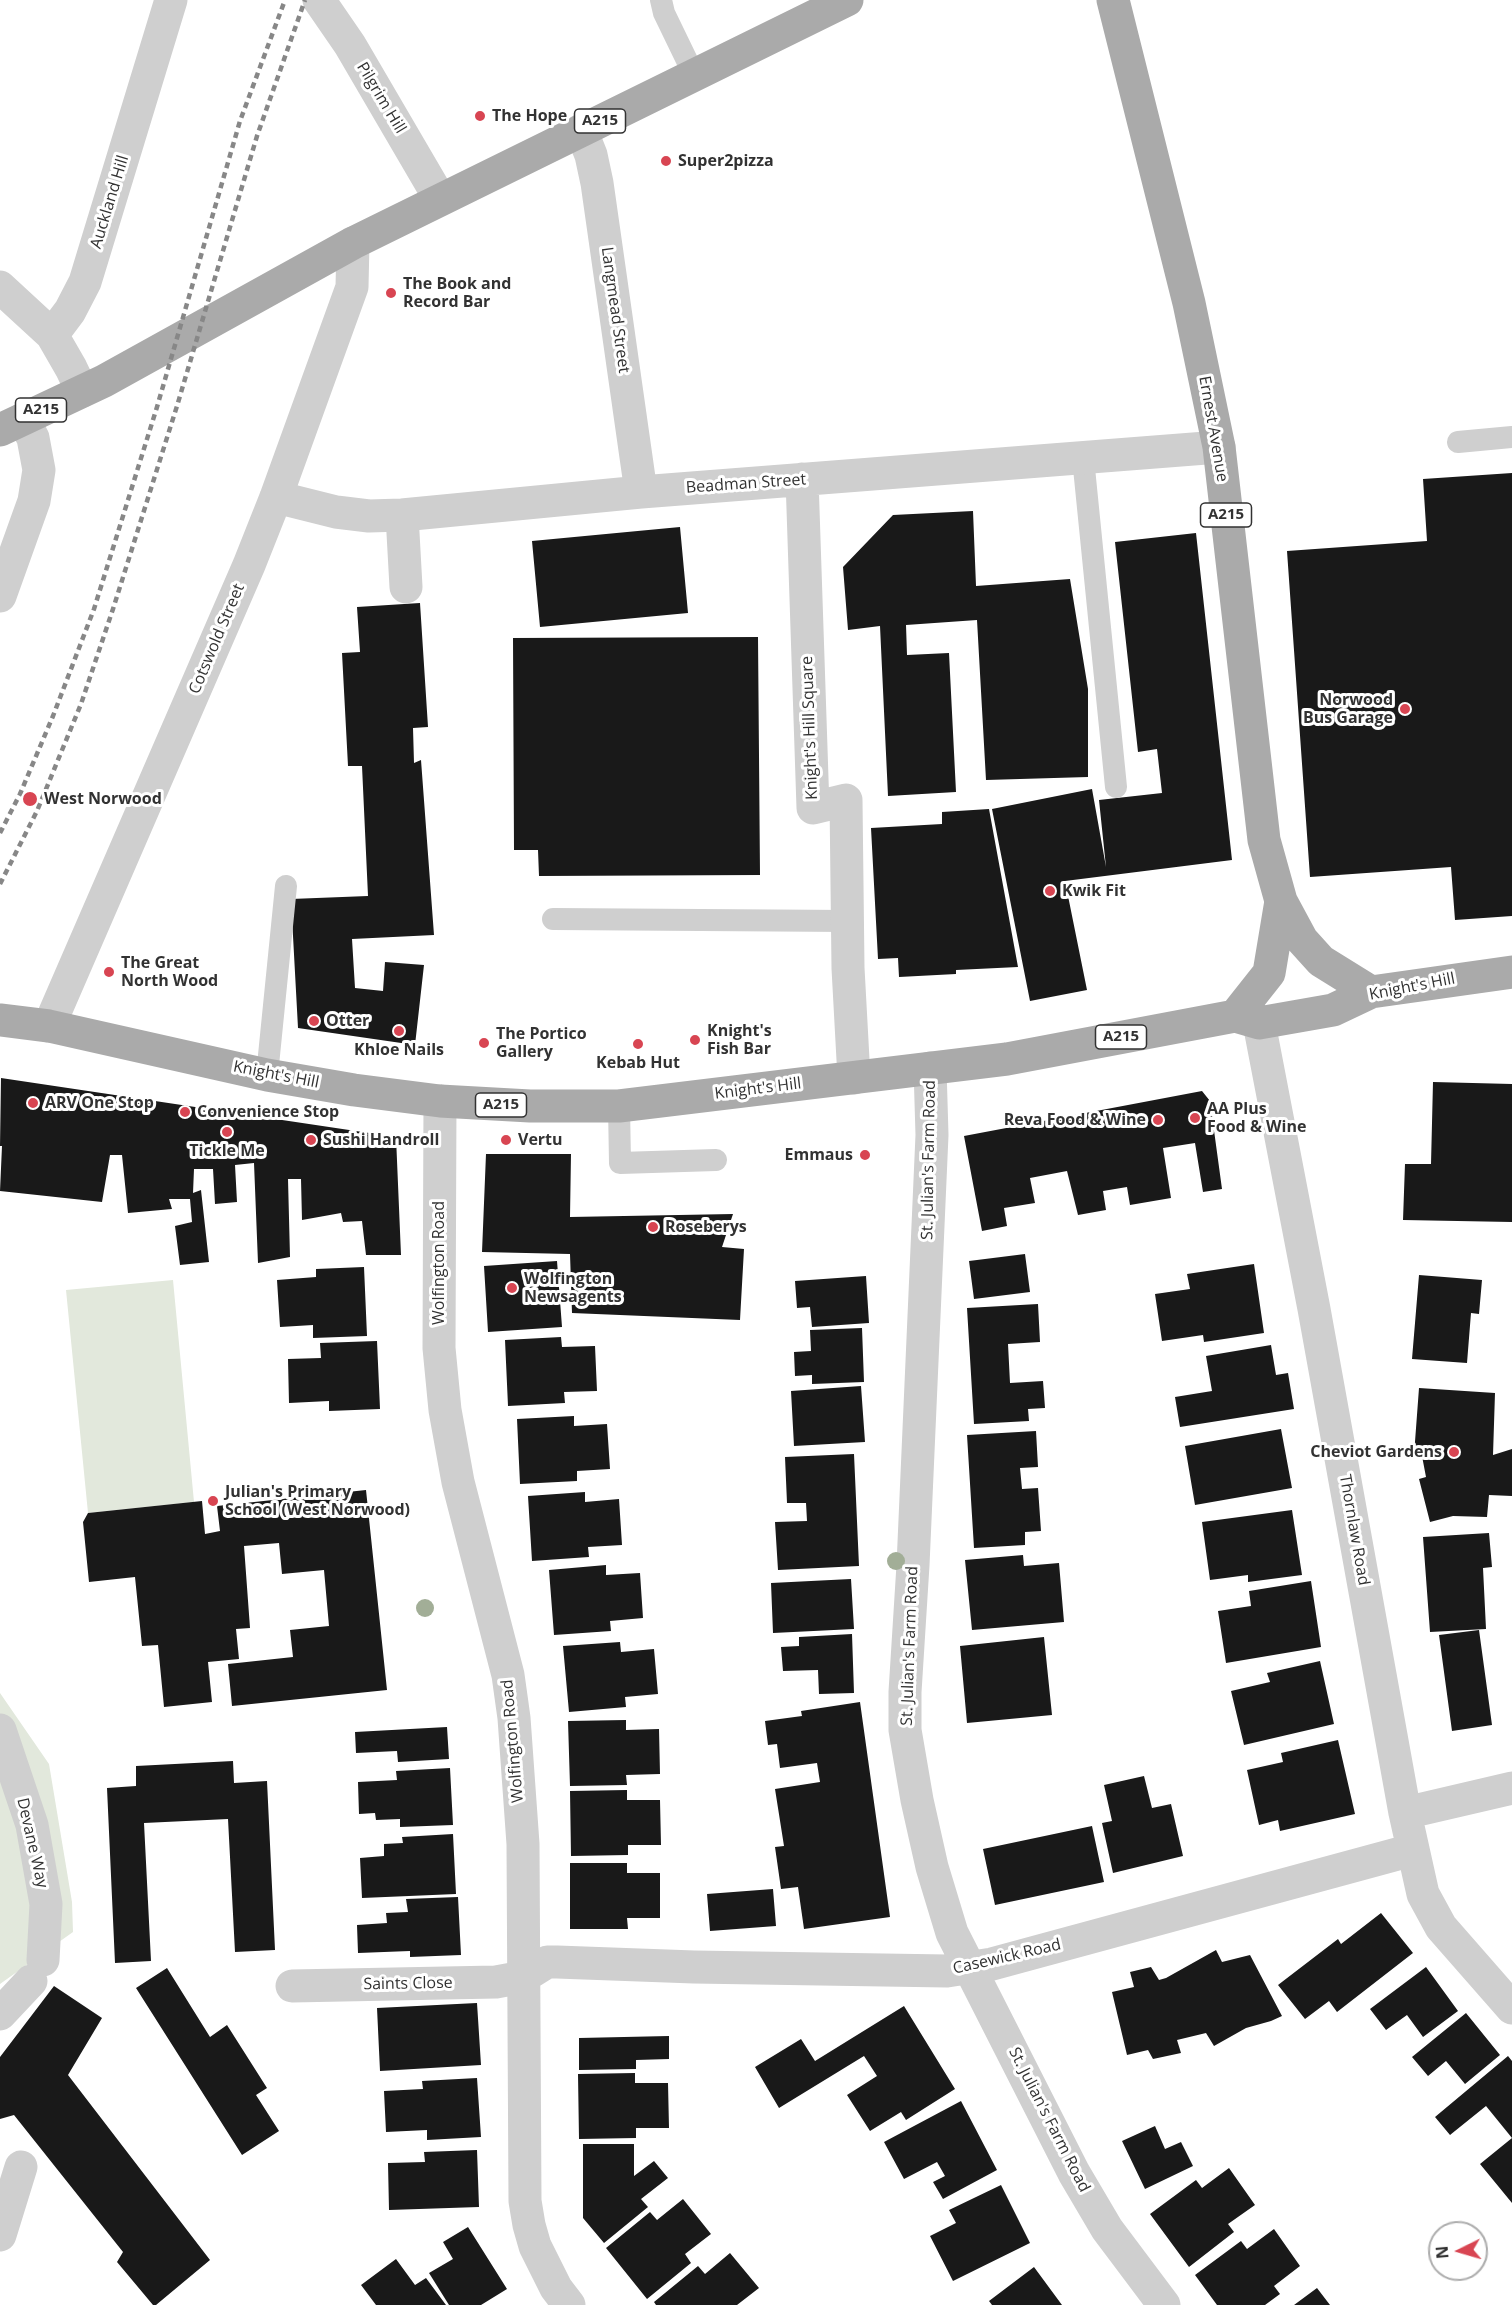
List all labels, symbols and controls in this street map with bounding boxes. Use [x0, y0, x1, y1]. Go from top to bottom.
street label: Pilgrim Hill [352, 59, 410, 137]
place label: The Hope [492, 106, 567, 126]
marker: The Hope [473, 109, 487, 123]
road number: A215 [574, 109, 626, 133]
place label: Super2pizza [678, 151, 774, 171]
street label: Auckland Hill [87, 153, 133, 251]
marker: Super2pizza [659, 154, 673, 168]
street label: Langmead Street [597, 246, 633, 374]
place label: The Book and Record Bar [403, 274, 511, 312]
marker: The Book and Record Bar [384, 286, 398, 300]
street label: Ernest Avenue [1194, 374, 1232, 484]
road number: A215 [15, 398, 66, 422]
street label: Beadman Street [685, 470, 807, 498]
road number: A215 [1200, 503, 1252, 527]
street label: Cotswold Street [185, 581, 249, 697]
street label: Knight's Hill Square [798, 656, 822, 800]
place label: Norwood Bus Garage [1303, 690, 1393, 728]
marker: Norwood Bus Garage [1398, 702, 1412, 716]
place label: West Norwood [44, 789, 162, 809]
marker: West Norwood [21, 790, 39, 808]
place label: Kwik Fit [1062, 881, 1126, 901]
marker: Kwik Fit [1043, 884, 1057, 898]
place label: The Great North Wood [121, 953, 218, 991]
marker: The Great North Wood [102, 965, 116, 979]
street label: Knight's Hill [1367, 969, 1457, 1005]
place label: Otter [326, 1011, 369, 1031]
marker: Otter [307, 1014, 321, 1028]
place label: Knight's Fish Bar [707, 1021, 772, 1059]
marker: Khloe Nails [392, 1024, 406, 1038]
place label: The Portico Gallery [496, 1024, 587, 1062]
road number: A215 [1096, 1025, 1146, 1049]
marker: Knight's Fish Bar [688, 1033, 702, 1047]
marker: The Portico Gallery [477, 1036, 491, 1050]
marker: Kebab Hut [631, 1037, 645, 1051]
place label: Khloe Nails [354, 1040, 444, 1060]
place label: Kebab Hut [596, 1053, 680, 1073]
street label: Knight's Hill [231, 1057, 321, 1093]
street label: Knight's Hill [714, 1074, 802, 1104]
street label: St. Julian's Farm Road [918, 1080, 940, 1240]
place label: ARV One Stop [45, 1093, 154, 1113]
road number: A215 [476, 1093, 526, 1117]
marker: ARV One Stop [26, 1096, 40, 1110]
place label: AA Plus Food & Wine [1207, 1099, 1306, 1137]
place label: Convenience Stop [197, 1102, 339, 1122]
marker: Convenience Stop [178, 1105, 192, 1119]
place label: Reva Food & Wine [1004, 1110, 1146, 1130]
marker: AA Plus Food & Wine [1188, 1111, 1202, 1125]
marker: Reva Food & Wine [1151, 1113, 1165, 1127]
marker: Tickle Me [220, 1125, 234, 1139]
place label: Sushi Handroll [323, 1130, 439, 1150]
place label: Vertu [518, 1130, 563, 1150]
marker: Sushi Handroll [304, 1133, 318, 1147]
marker: Vertu [499, 1133, 513, 1147]
place label: Tickle Me [189, 1141, 265, 1161]
place label: Emmaus [784, 1145, 853, 1165]
marker: Emmaus [858, 1148, 872, 1162]
street label: Wolfington Road [429, 1201, 449, 1325]
place label: Roseberys [665, 1217, 747, 1237]
marker: Roseberys [646, 1220, 660, 1234]
place label: Wolfington Newsagents [524, 1269, 622, 1307]
marker: Wolfington Newsagents [505, 1281, 519, 1295]
place label: Cheviot Gardens [1310, 1442, 1442, 1462]
marker: Cheviot Gardens [1447, 1445, 1461, 1459]
street label: Thornlaw Road [1335, 1473, 1373, 1587]
place label: Julian's Primary School (West Norwood) [225, 1482, 410, 1520]
marker: Julian's Primary School (West Norwood) [206, 1494, 220, 1508]
street label: St. Julian's Farm Road [898, 1566, 922, 1726]
street label: Wolfington Road [498, 1678, 528, 1804]
street label: Devane Way [12, 1796, 52, 1890]
street label: Casewick Road [951, 1935, 1063, 1979]
street label: Saints Close [363, 1974, 453, 1994]
street label: St. Julian's Farm Road [1004, 2044, 1094, 2196]
north arrow [1428, 2221, 1488, 2281]
text: N [1431, 2245, 1454, 2260]

